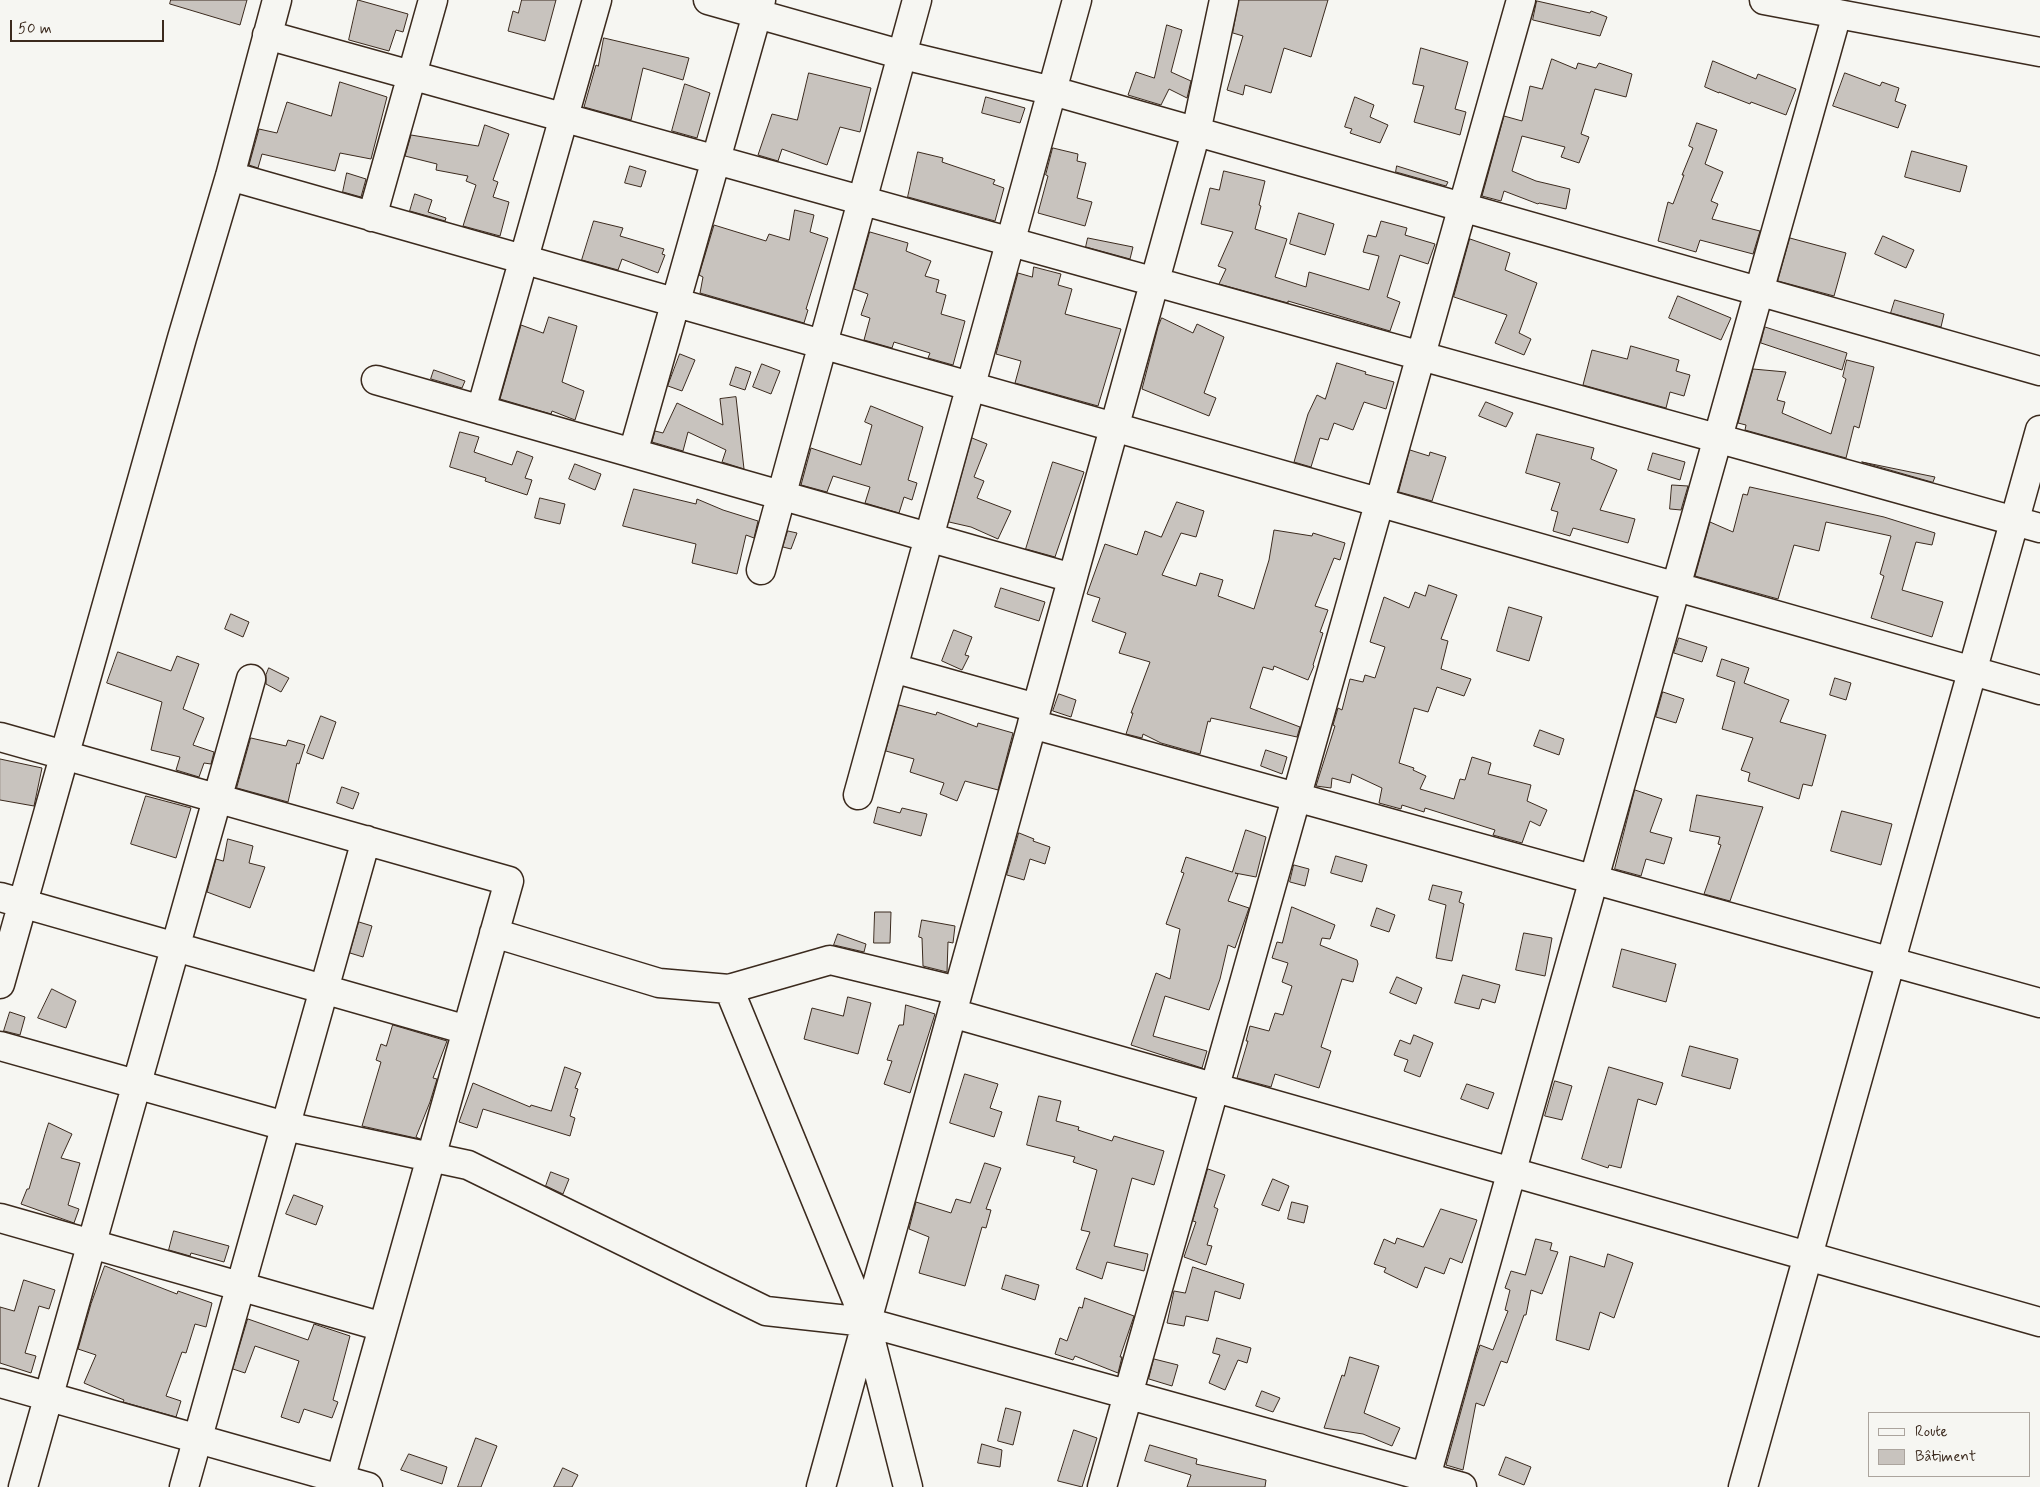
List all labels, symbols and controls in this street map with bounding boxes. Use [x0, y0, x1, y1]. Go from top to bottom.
scale bar [12, 10, 166, 42]
text: 50 m [18, 19, 52, 39]
legend [1868, 1412, 2030, 1477]
text: Route [1915, 1422, 1948, 1442]
text: Bâtiment [1915, 1447, 1976, 1467]

